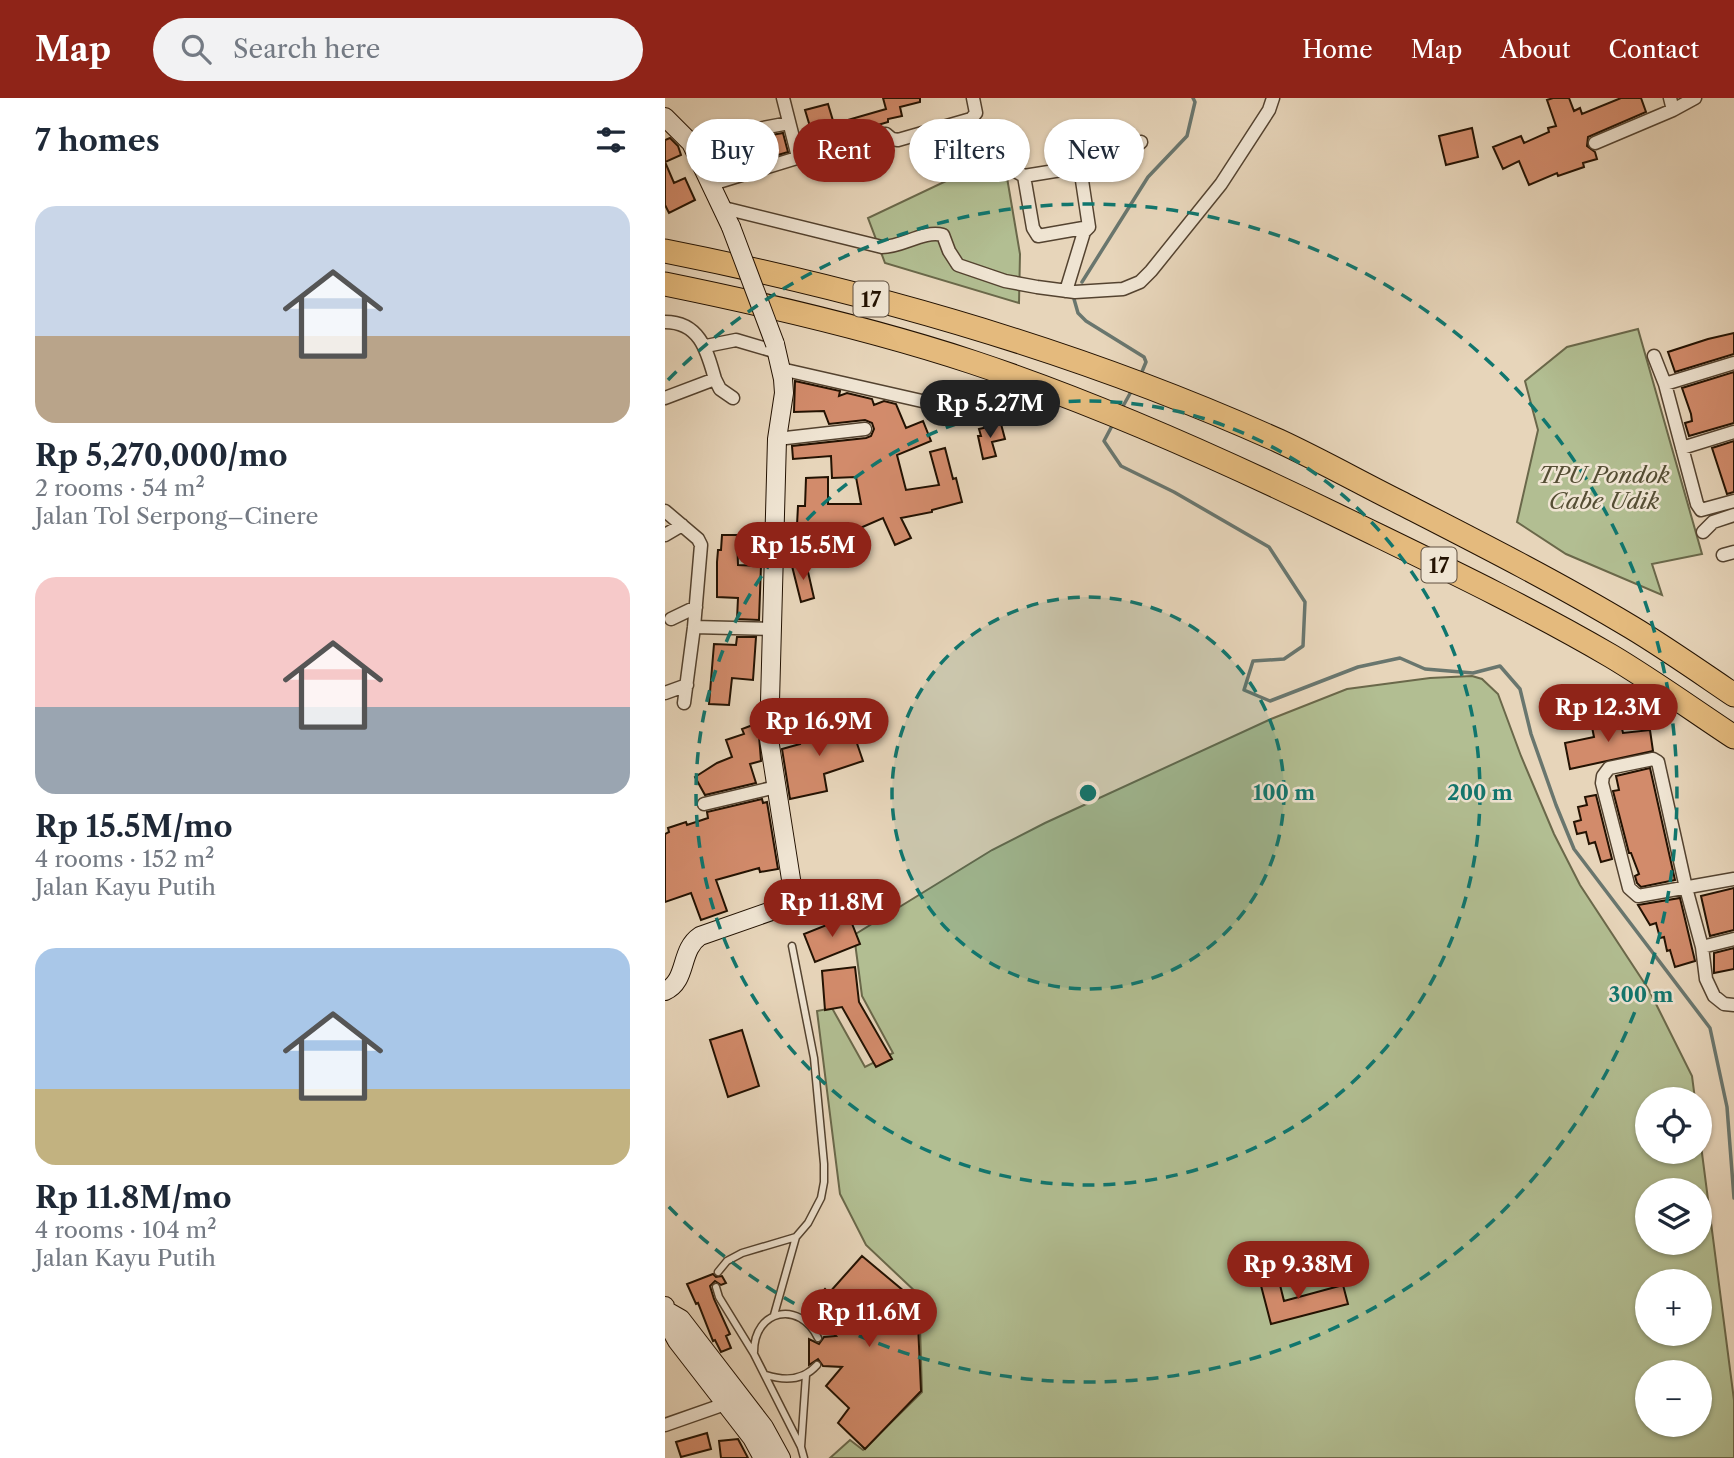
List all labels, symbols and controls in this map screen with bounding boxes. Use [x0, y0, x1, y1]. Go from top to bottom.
search box [153, 18, 643, 81]
text: Map [35, 29, 111, 70]
icon: search [177, 30, 215, 68]
text: Search here [233, 33, 380, 65]
text: Home [1302, 35, 1373, 64]
text: Map [1411, 35, 1462, 64]
text: About [1500, 35, 1571, 64]
text: Contact [1609, 35, 1699, 64]
chip: Buy [686, 119, 779, 182]
chip: Rent [793, 119, 895, 182]
chip: Filters [909, 119, 1030, 182]
chip: New [1044, 119, 1144, 182]
icon: filters [592, 121, 630, 159]
text: 7 homes [35, 122, 160, 159]
icon: home [270, 251, 396, 377]
road number: 17 [853, 282, 889, 316]
pin: Rp 5.27M [918, 380, 1062, 440]
text: Rp 5.27M [936, 389, 1044, 417]
text: Rp 5,270,000/mo [35, 437, 288, 474]
park label: TPU Pondok Cabe Udik [1538, 461, 1670, 515]
text: 2 rooms · 54 m² [35, 474, 205, 502]
text: Jalan Tol Serpong–Cinere [35, 502, 318, 530]
pin: Rp 15.5M [731, 522, 875, 582]
text: Rp 15.5M [750, 531, 856, 559]
road number: 17 [1421, 547, 1457, 582]
icon: home [270, 622, 396, 748]
pin: Rp 12.3M [1536, 684, 1680, 744]
text: Rp 12.3M [1555, 693, 1661, 721]
pin: Rp 16.9M [747, 698, 891, 758]
text: Rp 16.9M [766, 707, 872, 735]
text: 100 m [1253, 780, 1315, 805]
text: 200 m [1447, 780, 1513, 805]
centre of rings [1076, 781, 1100, 805]
text: Rp 15.5M/mo [35, 808, 233, 845]
text: 4 rooms · 152 m² [35, 845, 215, 873]
text: Jalan Kayu Putih [35, 873, 216, 901]
pin: Rp 11.8M [760, 880, 904, 939]
text: Rp 11.8M [780, 888, 884, 916]
text: 300 m [1609, 982, 1673, 1007]
icon: home [270, 993, 396, 1119]
map controls [1635, 1087, 1712, 1437]
button: locate [1635, 1087, 1712, 1164]
button: layers [1635, 1178, 1712, 1255]
text: Rp 11.8M/mo [35, 1179, 232, 1216]
text: 4 rooms · 104 m² [35, 1216, 217, 1244]
pin: Rp 9.38M [1226, 1242, 1370, 1301]
text: Jalan Kayu Putih [35, 1244, 216, 1272]
text: Rp 9.38M [1243, 1250, 1353, 1278]
button: + [1635, 1269, 1712, 1346]
pin: Rp 11.6M [797, 1290, 941, 1349]
text: Rp 11.6M [817, 1298, 921, 1326]
button: − [1635, 1360, 1712, 1437]

